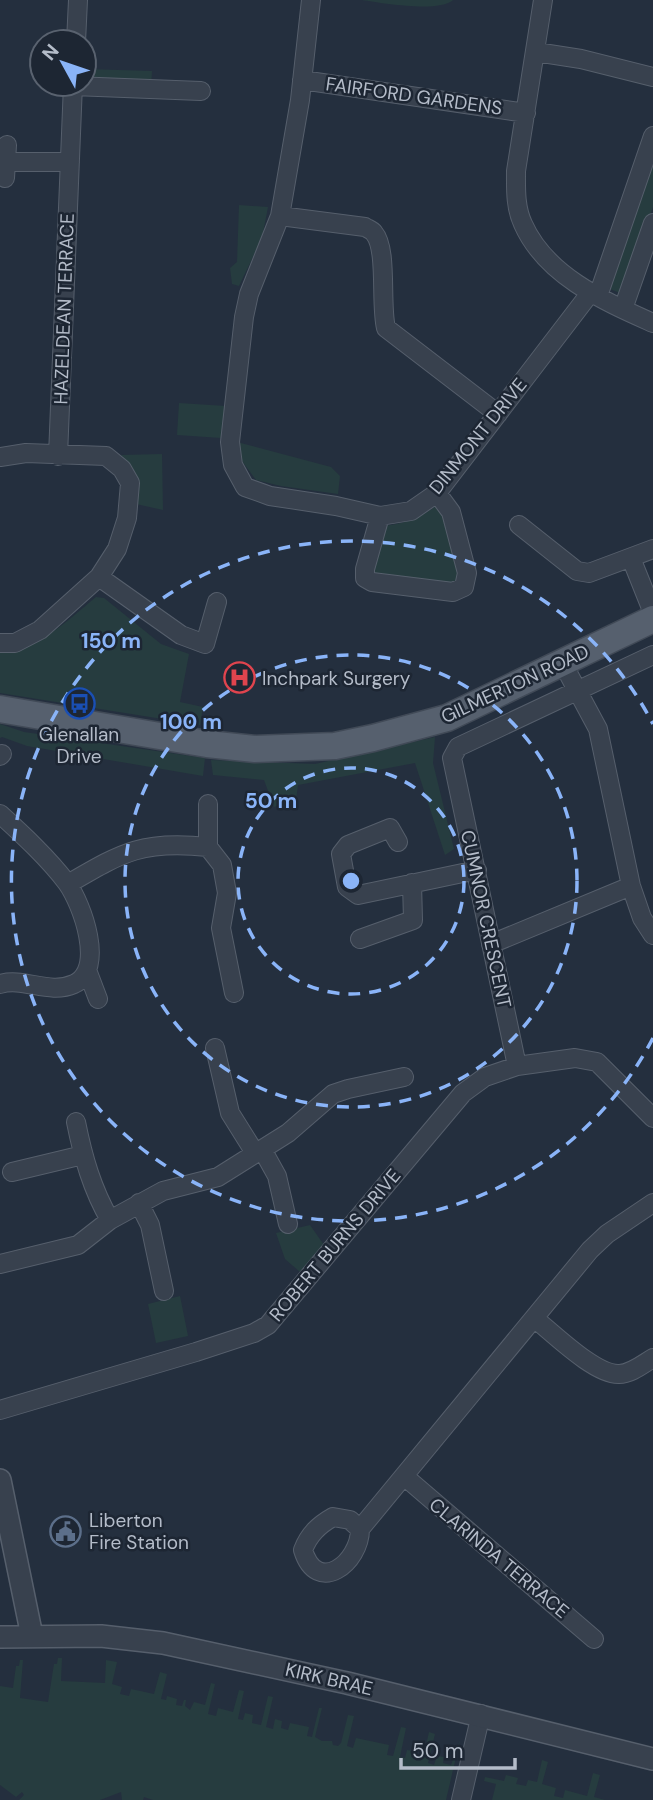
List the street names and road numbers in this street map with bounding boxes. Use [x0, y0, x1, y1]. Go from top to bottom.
street label: FAIRFORD GARDENS [324, 71, 504, 121]
street label: HAZELDEAN TERRACE [48, 213, 80, 405]
street label: DINMONT DRIVE [423, 373, 533, 499]
street label: GILMERTON ROAD [437, 639, 593, 729]
street label: CUMNOR CRESCENT [455, 828, 517, 1010]
street label: ROBERT BURNS DRIVE [264, 1163, 406, 1327]
street label: CLARINDA TERRACE [424, 1492, 574, 1624]
street label: KIRK BRAE [283, 1657, 375, 1701]

